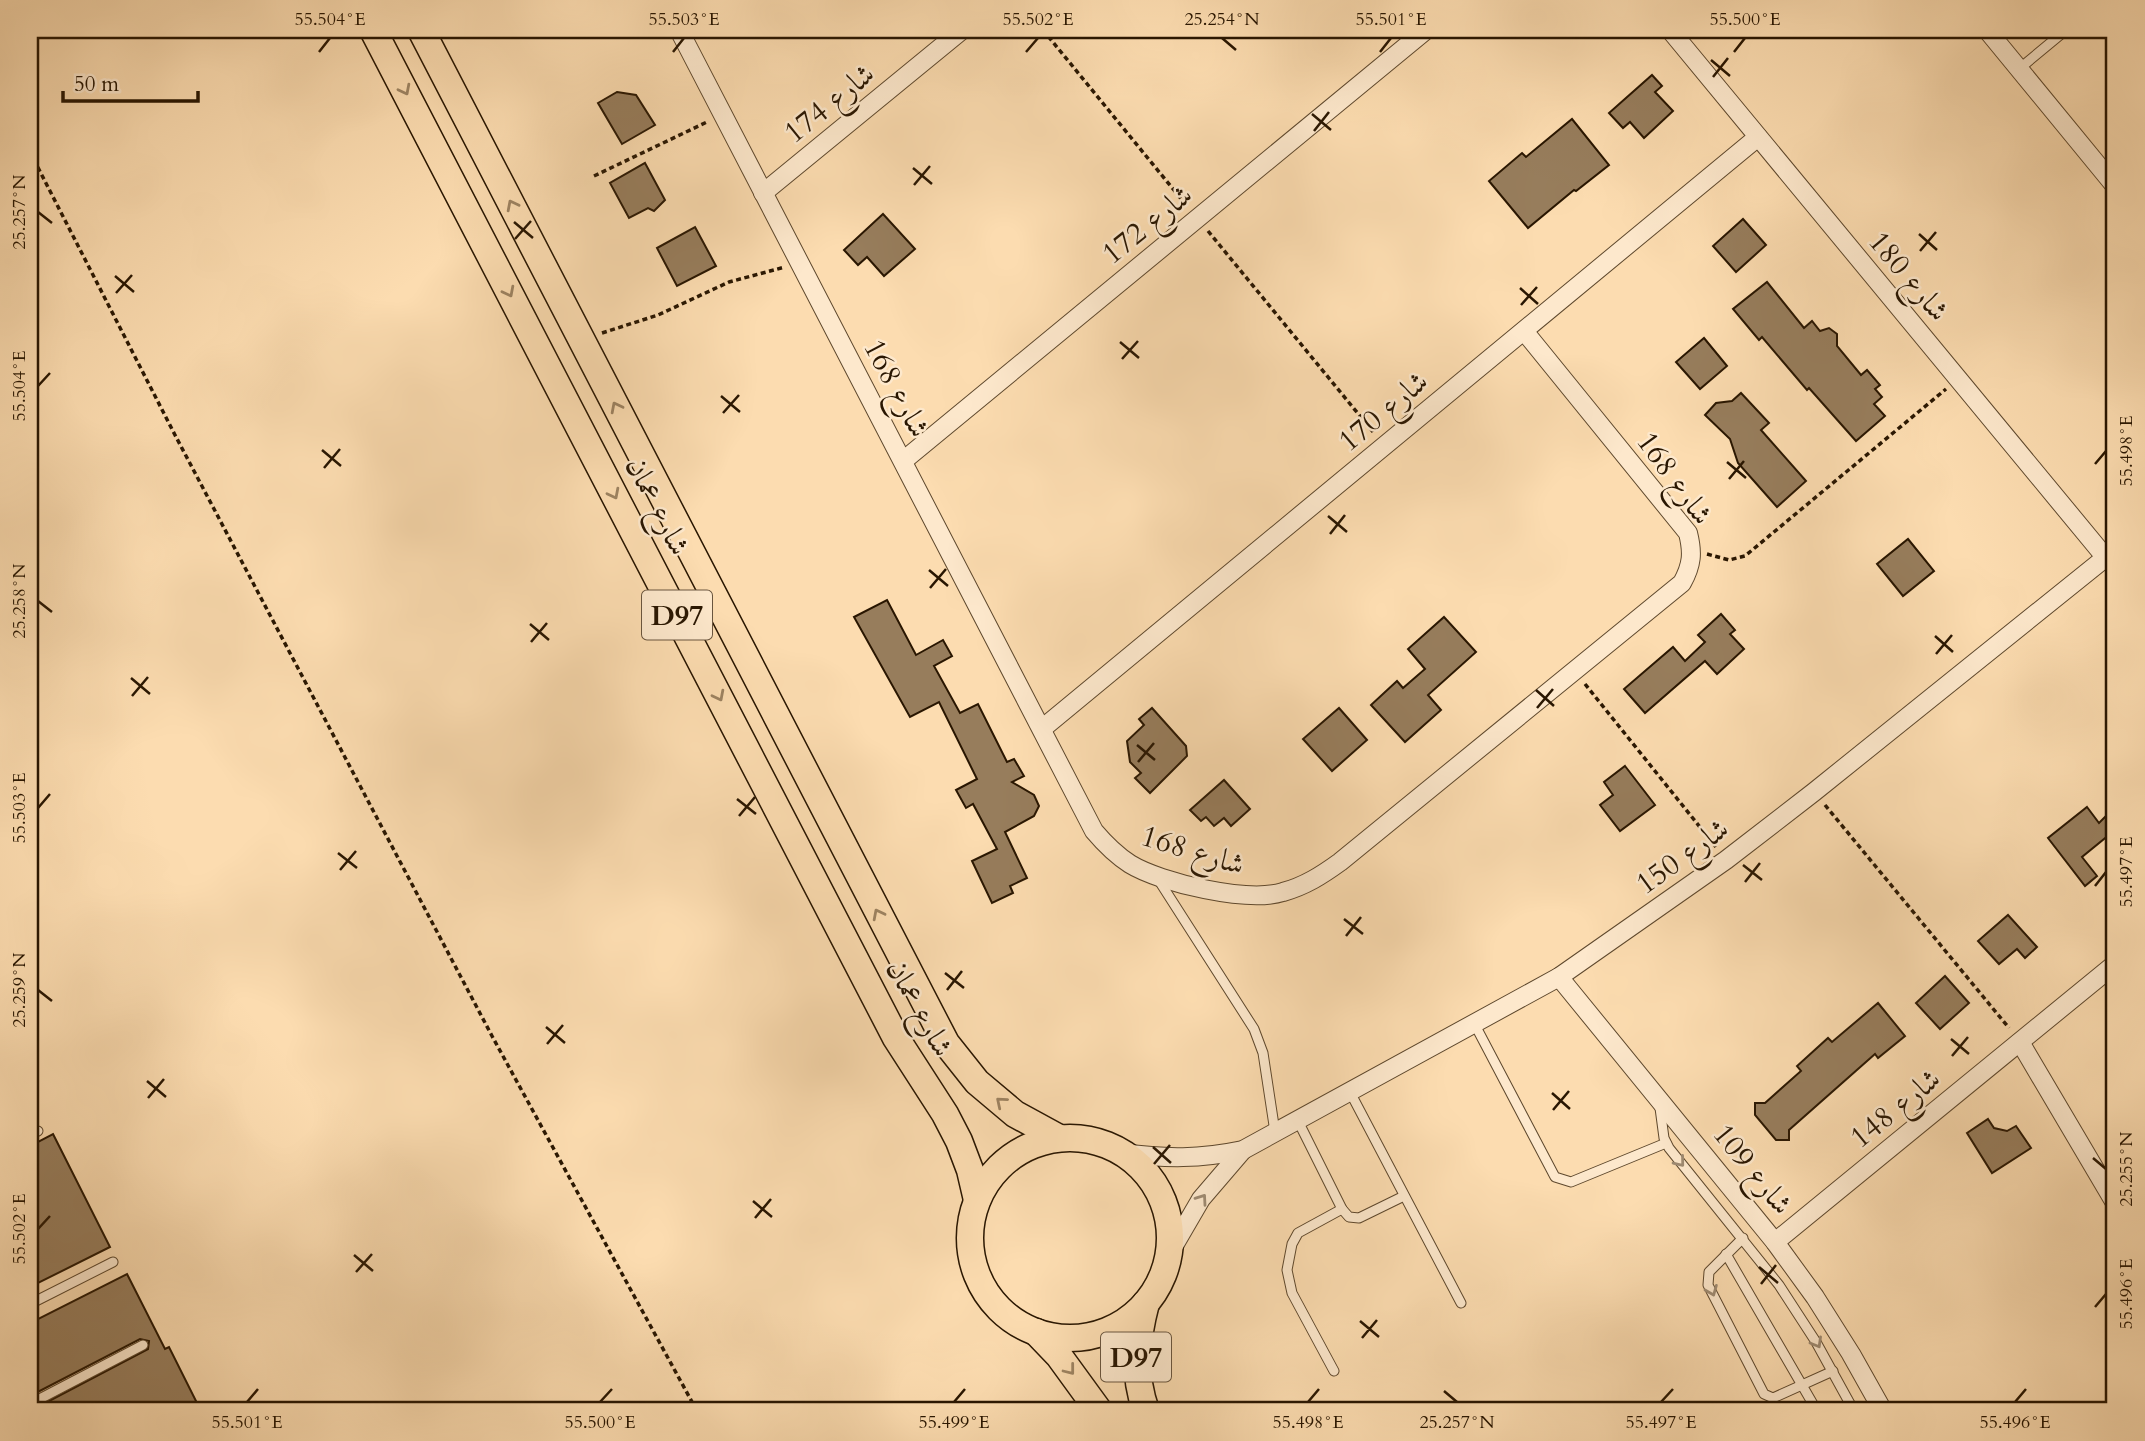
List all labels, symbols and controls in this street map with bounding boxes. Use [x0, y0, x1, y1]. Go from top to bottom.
text: 55.504°E [295, 7, 366, 32]
text: 55.503°E [649, 7, 720, 32]
text: 55.502°E [1003, 7, 1074, 32]
text: 25.254°N [1184, 7, 1260, 32]
text: 55.501°E [1356, 7, 1427, 32]
text: 55.500°E [1710, 7, 1781, 32]
street label: شارع 174 [775, 54, 886, 156]
scale bar [63, 60, 198, 104]
text: 50 m [74, 70, 119, 99]
one-way arrow [396, 83, 410, 95]
text: 25.257°N [7, 174, 32, 250]
street label: شارع 172 [1093, 175, 1204, 277]
one-way arrow [506, 200, 520, 212]
street label: شارع 180 [1856, 222, 1958, 333]
one-way arrow [501, 285, 515, 297]
street label: شارع 168 [850, 332, 940, 447]
text: 55.504°E [7, 351, 32, 422]
street label: شارع 170 [1329, 362, 1440, 464]
one-way arrow [611, 402, 625, 414]
text: 55.498°E [2114, 416, 2139, 487]
street label: شارع 168 [1624, 423, 1722, 536]
street label: شارع عمان [612, 450, 700, 564]
one-way arrow [606, 487, 619, 499]
text: 25.258°N [7, 563, 32, 639]
road number: D97 [642, 590, 712, 640]
one-way arrow [710, 689, 724, 701]
text: 55.503°E [7, 773, 32, 844]
street label: شارع 150 [1627, 809, 1740, 907]
street label: شارع 168 [1135, 815, 1250, 889]
text: 55.497°E [2114, 837, 2139, 908]
one-way arrow [873, 908, 887, 921]
text: 25.259°N [7, 952, 32, 1028]
street label: شارع عمان [873, 952, 963, 1066]
street label: شارع 148 [1841, 1059, 1952, 1161]
one-way arrow [996, 1098, 1009, 1110]
street label: شارع 109 [1700, 1115, 1802, 1226]
text: 25.255°N [2114, 1131, 2139, 1207]
one-way arrow [1672, 1154, 1685, 1166]
text: 55.502°E [7, 1194, 32, 1265]
one-way arrow [1194, 1194, 1206, 1207]
text: 55.496°E [2114, 1259, 2139, 1330]
one-way arrow [1703, 1284, 1717, 1296]
road number: D97 [1101, 1332, 1171, 1382]
one-way arrow [1808, 1336, 1821, 1349]
one-way arrow [1062, 1362, 1075, 1374]
text: 55.501°E [212, 1410, 283, 1435]
text: 55.500°E [565, 1410, 636, 1435]
text: 55.499°E [919, 1410, 990, 1435]
text: 55.498°E [1273, 1410, 1344, 1435]
text: 25.257°N [1419, 1410, 1495, 1435]
text: 55.497°E [1626, 1410, 1697, 1435]
text: 55.496°E [1980, 1410, 2051, 1435]

